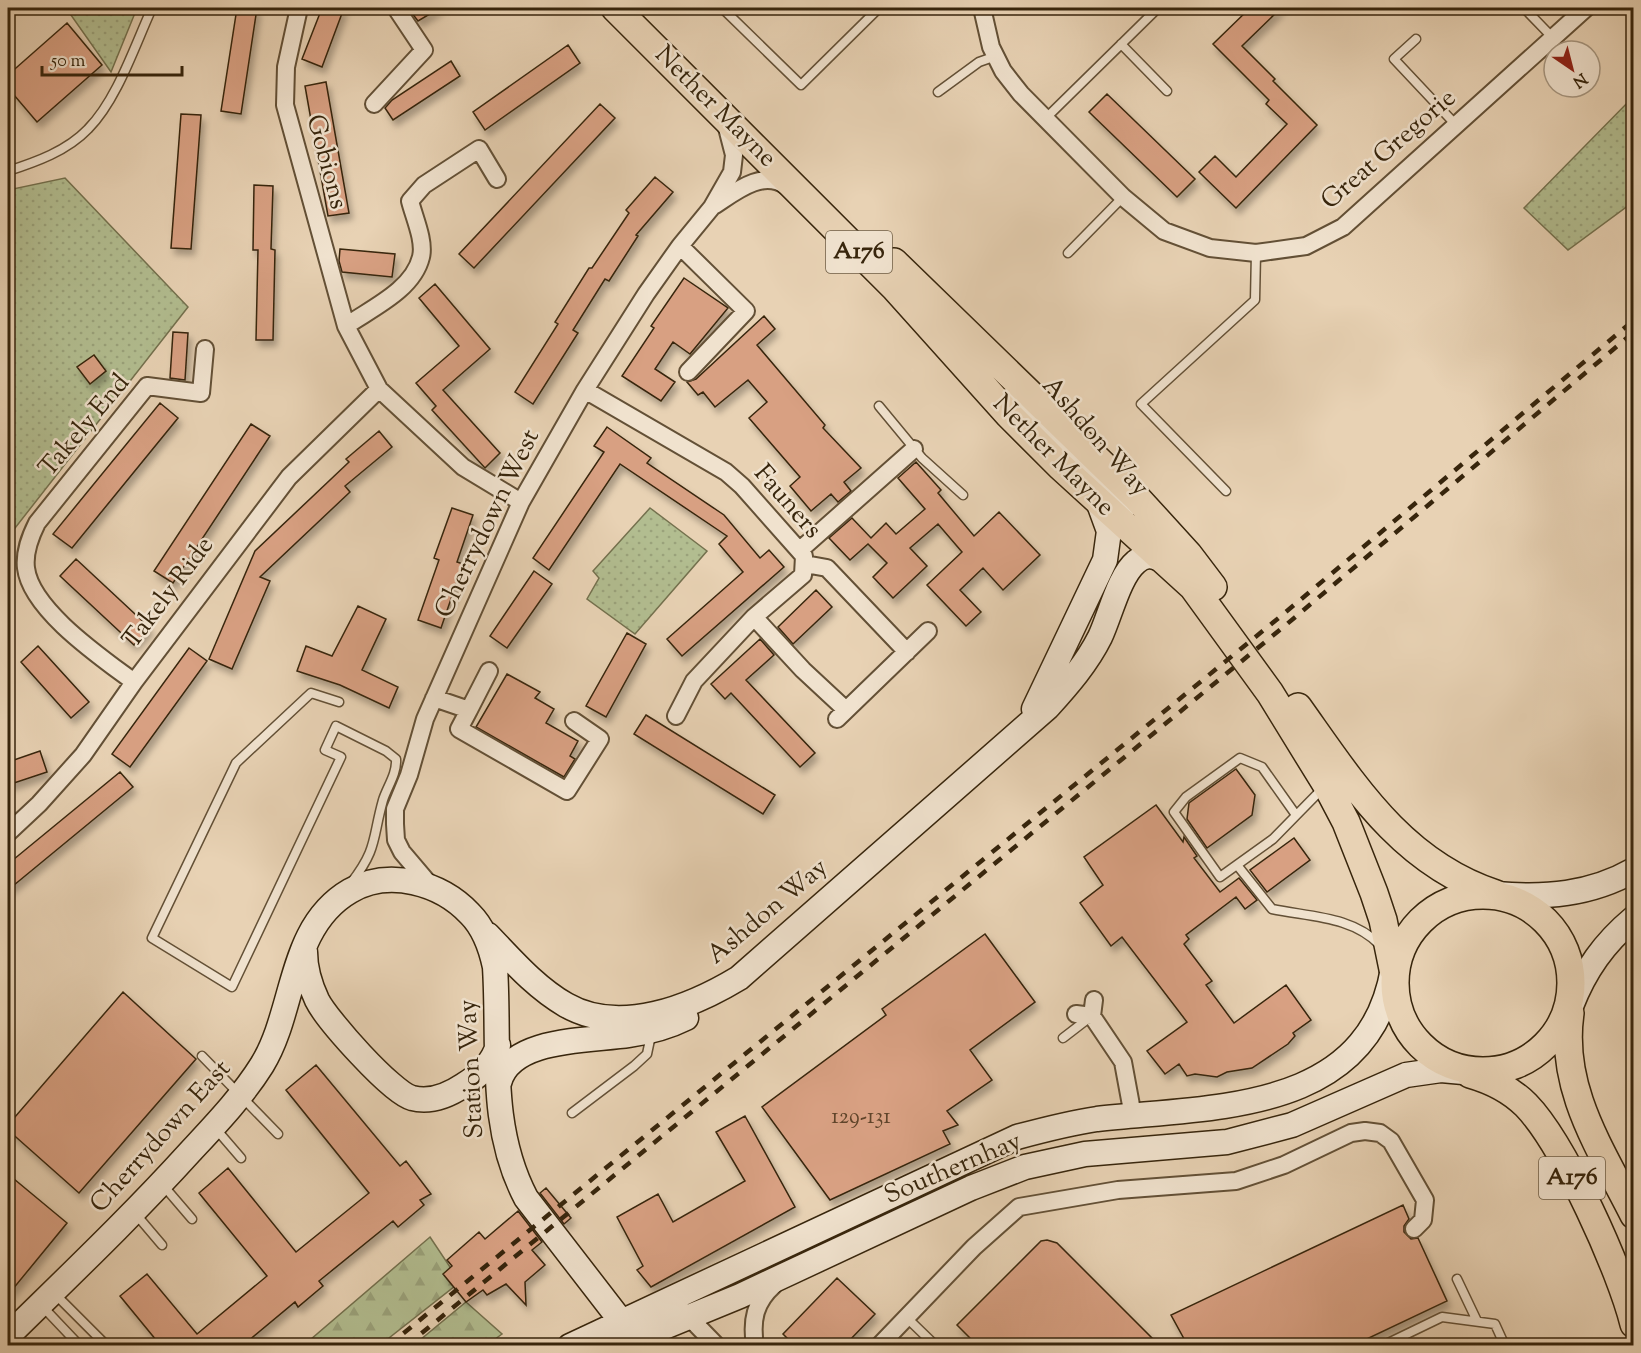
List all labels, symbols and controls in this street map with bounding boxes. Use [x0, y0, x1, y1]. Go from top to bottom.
street label: Nether Mayne [646, 38, 784, 176]
scale bar [42, 39, 182, 77]
north arrow [1542, 39, 1602, 99]
text: 50 m [50, 49, 86, 75]
text: N [1567, 66, 1591, 92]
street label: Great Gregorie [1313, 81, 1465, 219]
street label: Gobions [296, 111, 356, 213]
road number: A176 [826, 231, 892, 273]
street label: Takely End [31, 366, 139, 486]
street label: Ashdon Way [1033, 369, 1157, 505]
street label: Nether Mayne [984, 387, 1122, 525]
street label: Cherrydown West [426, 423, 550, 625]
street label: Fauners [744, 457, 830, 547]
street label: Takely Ride [115, 529, 223, 657]
street label: Ashdon Way [699, 850, 837, 974]
street label: Station Way [450, 998, 494, 1140]
street label: Cherrydown East [82, 1052, 240, 1222]
house number: 129-131 [831, 1102, 891, 1134]
street label: Southernhay [879, 1123, 1027, 1214]
road number: A176 [1539, 1157, 1605, 1199]

